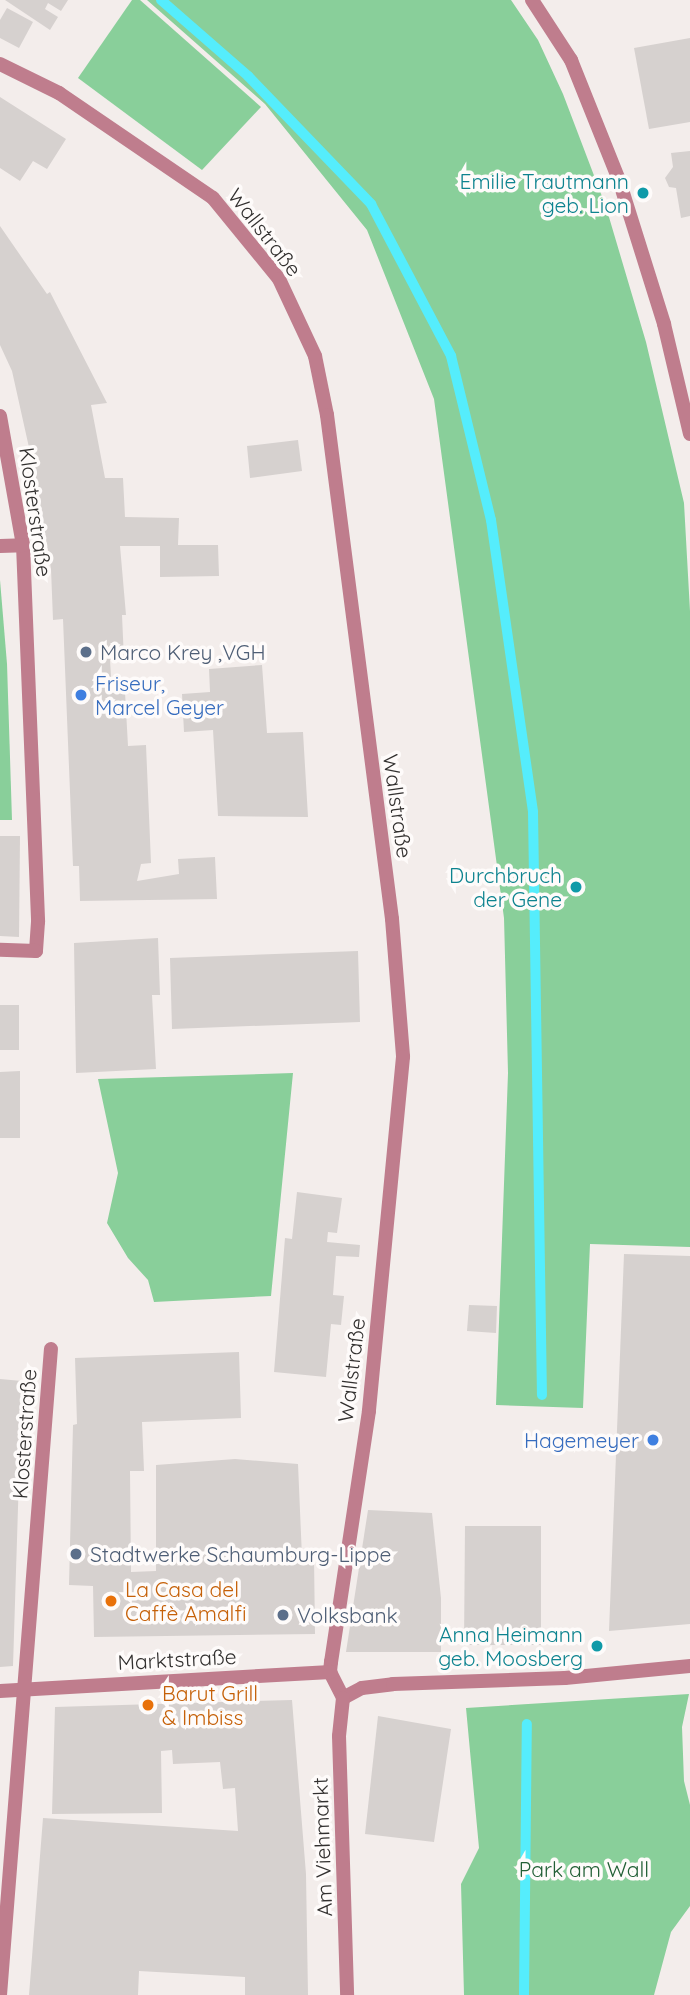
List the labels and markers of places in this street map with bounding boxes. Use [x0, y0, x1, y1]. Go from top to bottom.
place label: Emilie Trautmann geb. Lion [460, 168, 629, 218]
marker: Emilie Trautmann geb. Lion [635, 185, 651, 201]
place label: Marco Krey ,VGH [100, 639, 266, 665]
marker: Marco Krey ,VGH [78, 644, 94, 660]
place label: Friseur, Marcel Geyer [95, 670, 224, 720]
marker: Friseur, Marcel Geyer [73, 687, 89, 703]
place label: Durchbruch der Gene [449, 862, 562, 912]
marker: Durchbruch der Gene [568, 879, 584, 895]
place label: Hagemeyer [524, 1427, 639, 1453]
marker: Hagemeyer [645, 1432, 661, 1448]
place label: Stadtwerke Schaumburg-Lippe [90, 1541, 391, 1567]
marker: Stadtwerke Schaumburg-Lippe [68, 1546, 84, 1562]
place label: La Casa del Caffè Amalfi [125, 1576, 246, 1626]
marker: La Casa del Caffè Amalfi [103, 1593, 119, 1609]
place label: Volksbank [297, 1602, 398, 1628]
marker: Volksbank [275, 1607, 291, 1623]
place label: Anna Heimann geb. Moosberg [438, 1621, 583, 1671]
marker: Anna Heimann geb. Moosberg [589, 1638, 605, 1654]
place label: Barut Grill & Imbiss [162, 1680, 258, 1730]
marker: Barut Grill & Imbiss [140, 1697, 156, 1713]

